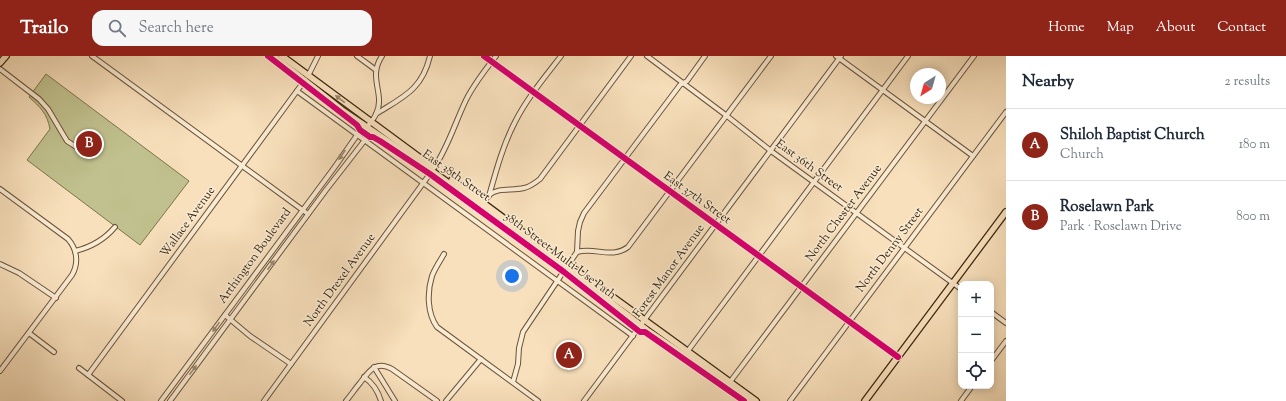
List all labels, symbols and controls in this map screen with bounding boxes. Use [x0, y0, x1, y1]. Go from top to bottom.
search box [92, 10, 372, 46]
text: Trailo [20, 15, 68, 42]
icon: search [106, 17, 128, 39]
text: Search here [138, 18, 214, 39]
text: Home [1048, 18, 1085, 38]
text: Map [1107, 18, 1134, 38]
text: About [1156, 18, 1195, 38]
text: Contact [1217, 18, 1266, 38]
north arrow [910, 68, 946, 104]
text: Nearby [1022, 70, 1074, 94]
text: 2 results [1225, 73, 1270, 91]
one-way arrow [334, 95, 345, 104]
text: Shiloh Baptist Church [1060, 125, 1205, 146]
pin: B [76, 129, 102, 159]
street label: East 36th Street [772, 135, 846, 197]
text: A [1030, 136, 1040, 154]
text: 180 m [1239, 136, 1270, 154]
street label: East 38th Street [418, 146, 494, 206]
text: Church [1060, 146, 1104, 164]
one-way arrow [338, 149, 346, 160]
street label: North Chester Avenue [801, 160, 887, 266]
street label: East 37th Street [659, 167, 735, 229]
street label: Wallace Avenue [156, 182, 220, 261]
text: Roselawn Park [1060, 197, 1154, 218]
street label: Arthington Boulevard [214, 204, 296, 308]
street label: North Denny Street [852, 204, 928, 296]
street label: 38th Street Multi-Use Path [500, 208, 620, 304]
text: B [1031, 208, 1039, 226]
text: 800 m [1236, 208, 1270, 226]
text: Park · Roselawn Drive [1060, 218, 1182, 236]
street label: Forest Manor Avenue [629, 220, 709, 321]
street label: North Drexel Avenue [300, 229, 380, 330]
one-way arrow [267, 260, 275, 270]
your location [502, 266, 522, 286]
map controls [958, 281, 994, 389]
button: + [958, 281, 994, 317]
button: − [958, 317, 994, 353]
one-way arrow [212, 322, 220, 332]
pin: A [556, 340, 582, 370]
button: locate [958, 353, 994, 389]
one-way arrow [189, 364, 198, 375]

